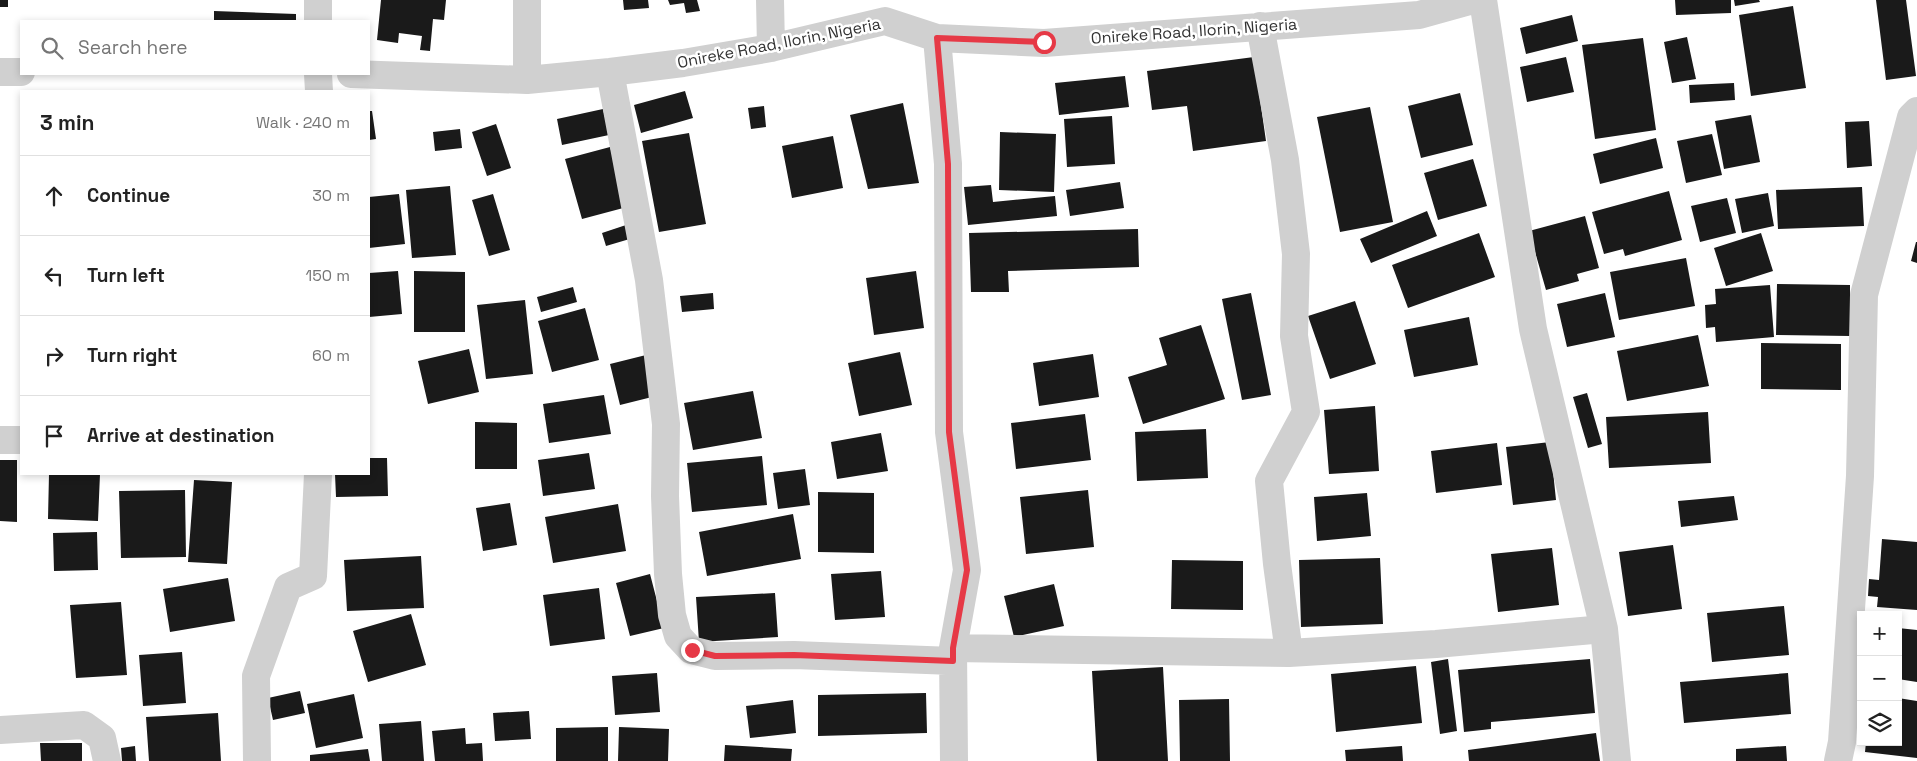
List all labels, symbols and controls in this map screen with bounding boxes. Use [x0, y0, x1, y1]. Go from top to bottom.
street label: Onireke Road, Ilorin, Nigeria [675, 13, 883, 73]
street label: Onireke Road, Ilorin, Nigeria [1090, 13, 1298, 49]
search box [20, 20, 370, 75]
route start [1033, 31, 1056, 54]
icon: search [38, 34, 66, 62]
text: Search here [78, 35, 188, 60]
text: 3 min [40, 109, 95, 136]
text: Walk · 240 m [256, 112, 350, 133]
icon: ahead [40, 182, 68, 210]
text: Continue [87, 183, 170, 208]
text: 30 m [312, 185, 350, 206]
icon: left [40, 262, 68, 290]
text: Turn left [87, 263, 165, 288]
text: 150 m [306, 265, 350, 286]
icon: right [40, 342, 68, 370]
text: Turn right [87, 343, 177, 368]
text: 60 m [312, 345, 350, 366]
icon: arrive [40, 422, 68, 450]
text: Arrive at destination [87, 423, 275, 448]
map controls [1857, 611, 1902, 746]
button: + [1857, 611, 1902, 656]
route end [681, 639, 704, 662]
button: − [1857, 656, 1902, 701]
button: layers [1857, 701, 1902, 746]

